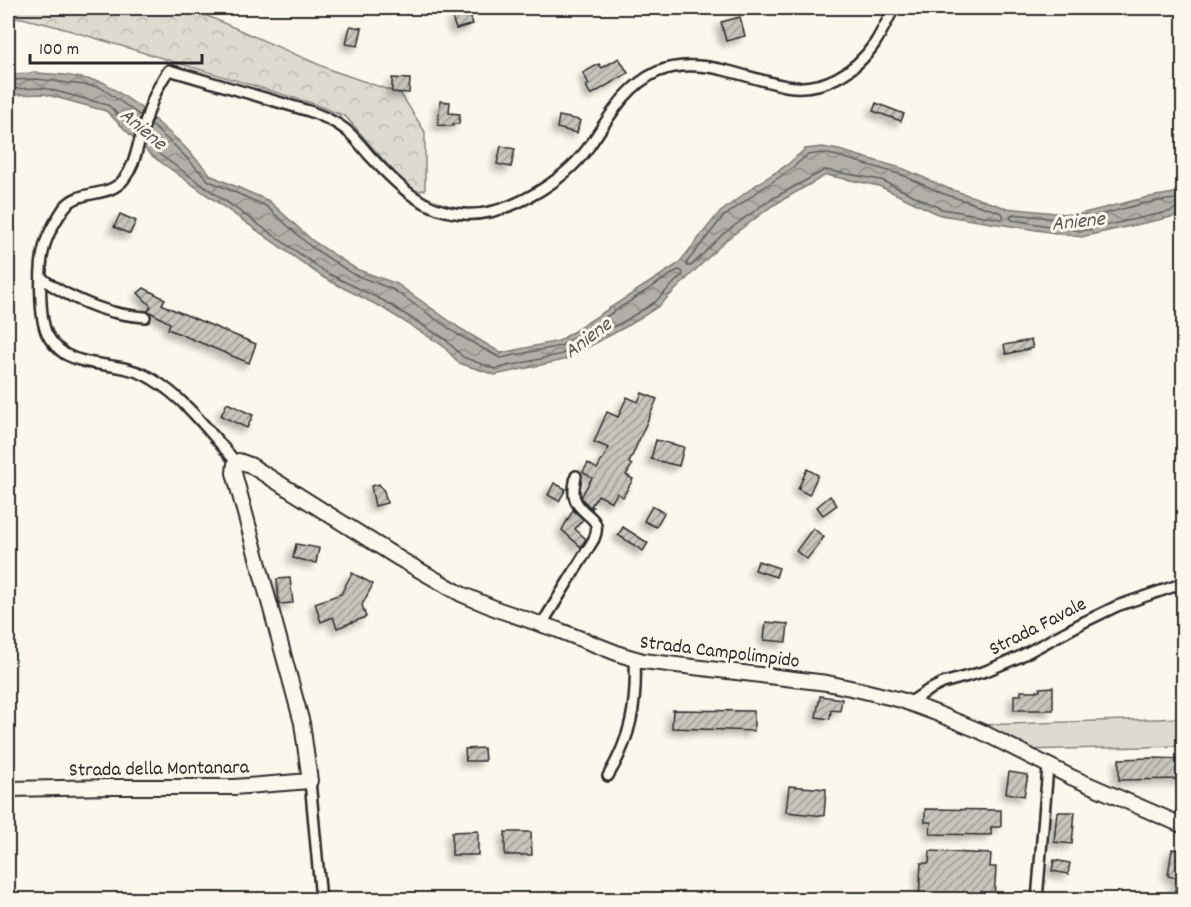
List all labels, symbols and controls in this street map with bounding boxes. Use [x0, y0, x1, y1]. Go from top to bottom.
scale bar [30, 27, 202, 65]
text: 100 m [39, 38, 79, 63]
water label: Aniene [112, 102, 173, 160]
water label: Aniene [1050, 205, 1108, 241]
water label: Aniene [559, 310, 620, 367]
street label: Strada Favale [985, 591, 1092, 664]
street label: Strada Campolimpido [638, 629, 801, 677]
street label: Strada della Montanara [69, 754, 250, 786]

